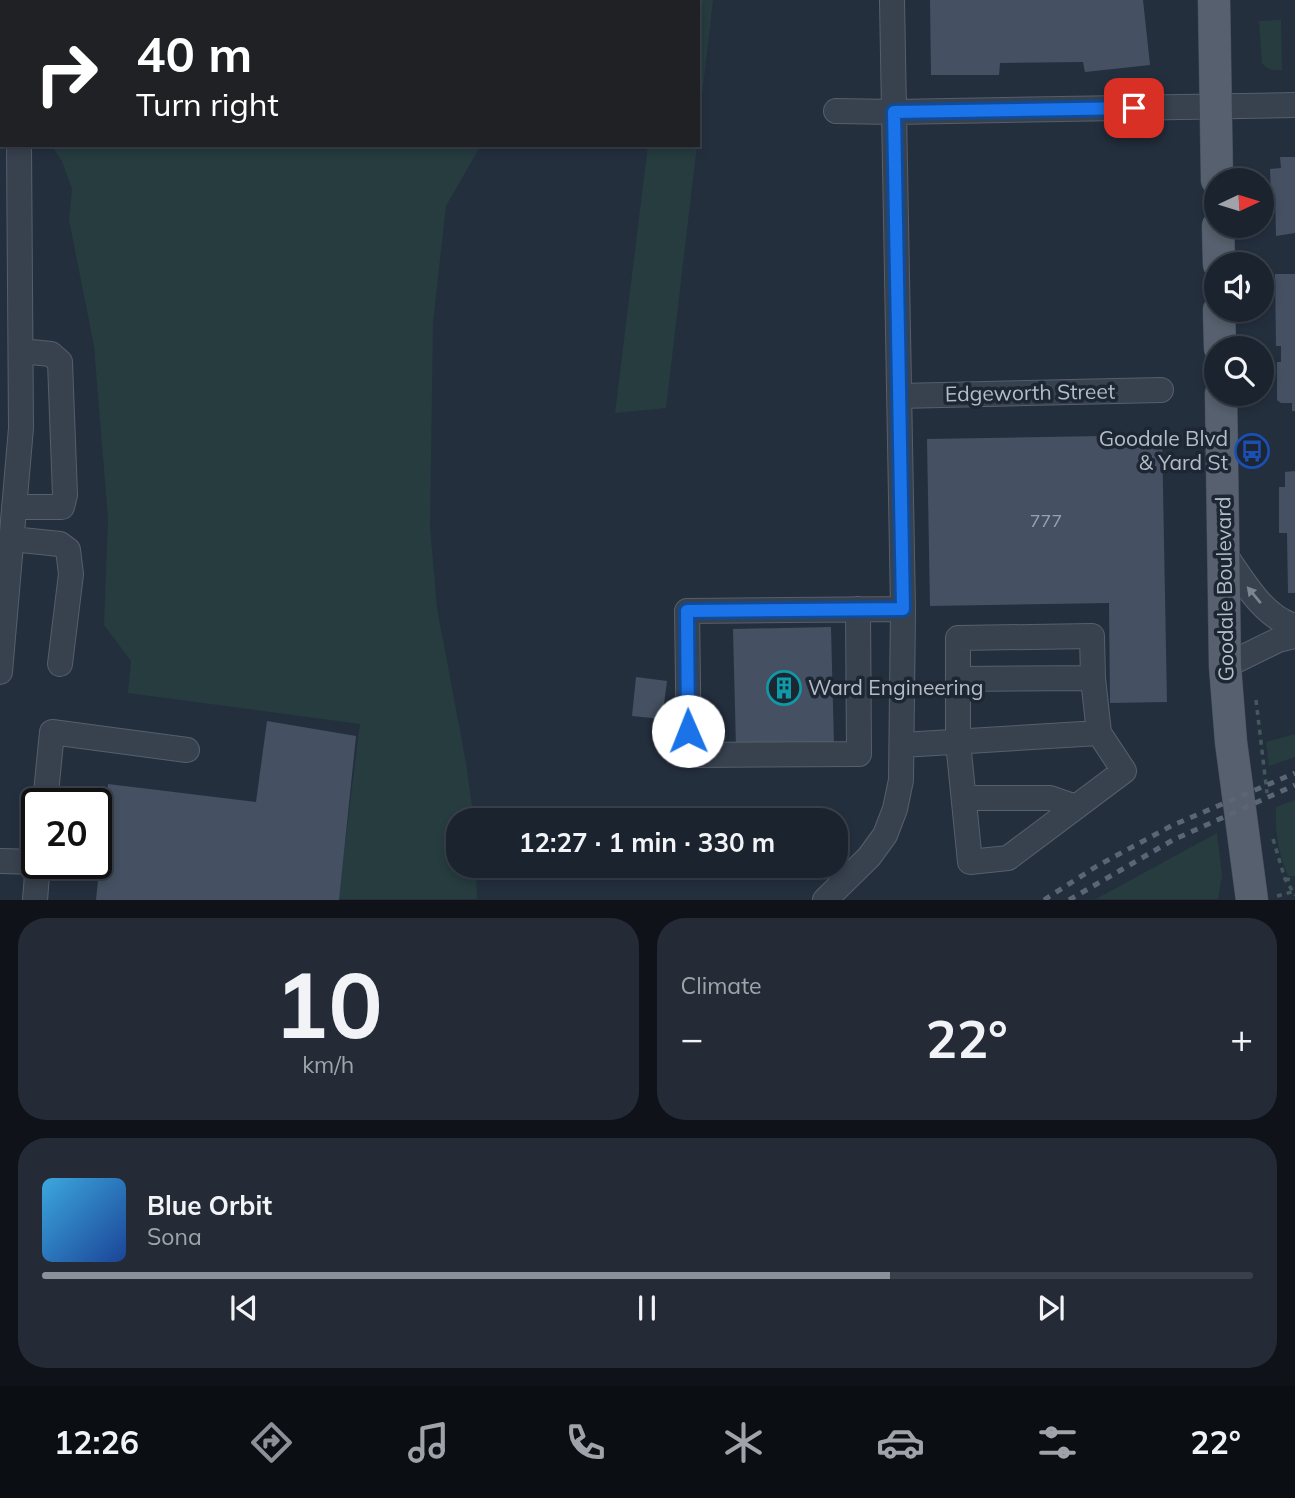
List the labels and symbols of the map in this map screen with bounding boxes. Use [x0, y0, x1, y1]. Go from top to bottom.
pin [1104, 78, 1164, 138]
north arrow [1204, 168, 1274, 238]
street label: Edgeworth Street [945, 378, 1115, 406]
place label: Goodale Blvd & Yard St [1099, 425, 1228, 475]
bus stop icon: Goodale Blvd & Yard St [1233, 432, 1271, 470]
street label: Goodale Boulevard [1209, 496, 1239, 682]
house number: 777 [1030, 509, 1062, 532]
one-way arrow [1247, 586, 1262, 604]
building icon: Ward Engineering [765, 669, 803, 707]
place label: Ward Engineering [808, 674, 983, 700]
position arrow [651, 694, 725, 768]
speed limit sign: 20 [21, 788, 112, 879]

